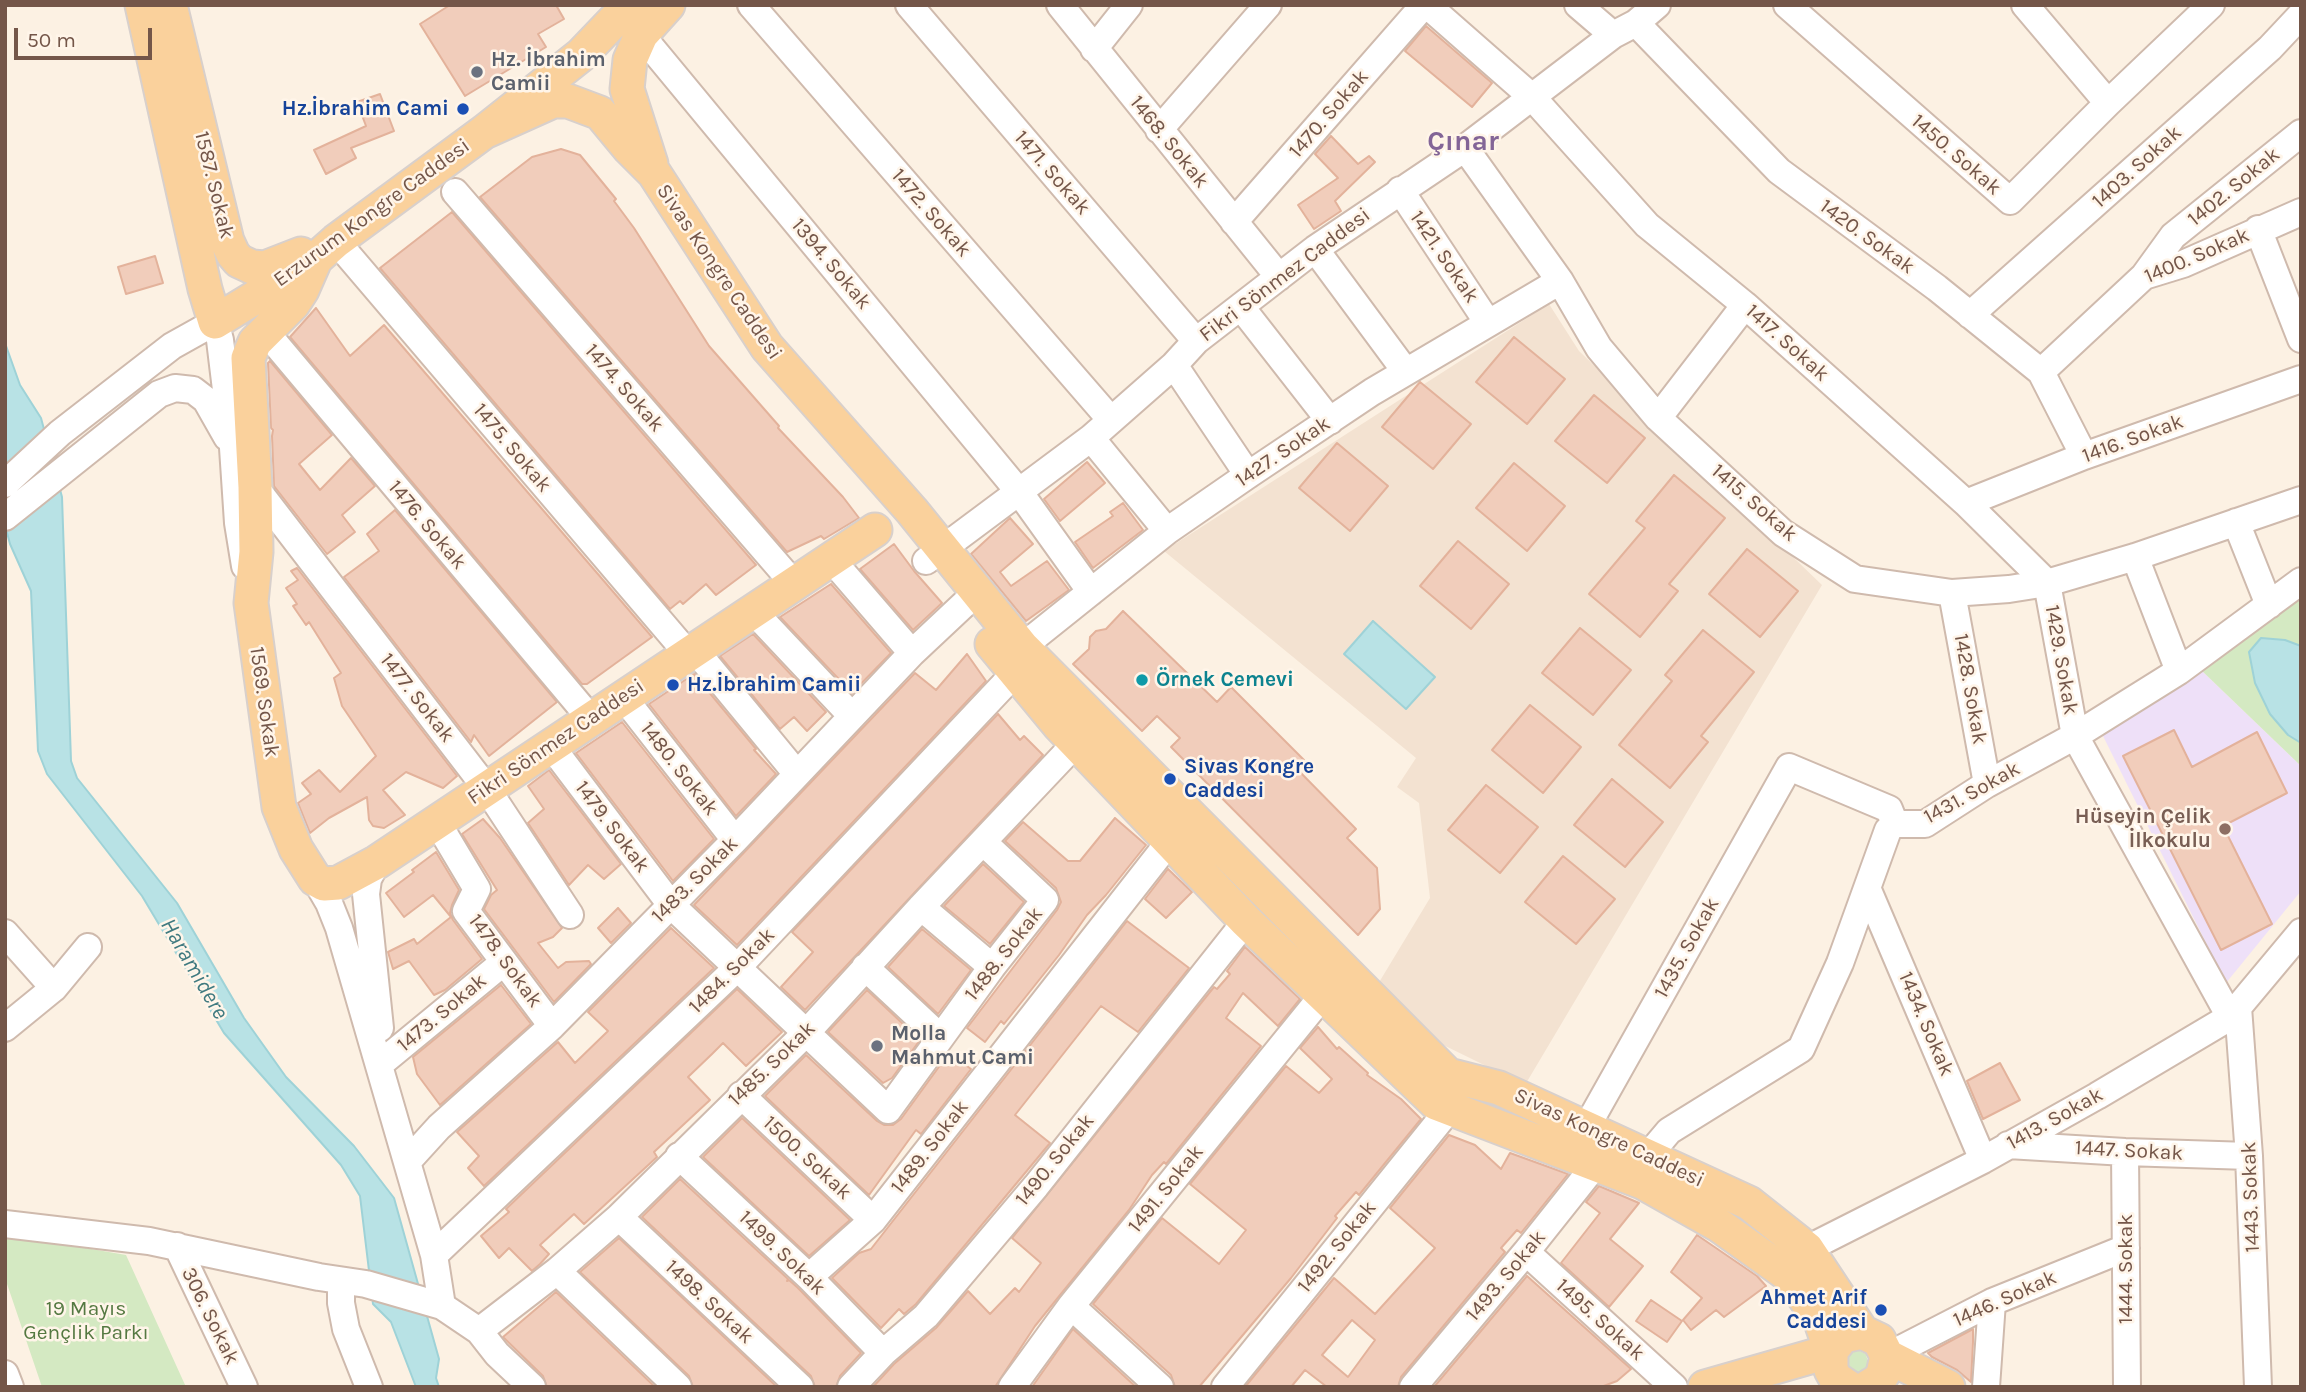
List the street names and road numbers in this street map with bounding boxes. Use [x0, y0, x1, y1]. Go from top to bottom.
street label: 1470. Sokak [1284, 65, 1374, 163]
street label: 1468. Sokak [1124, 91, 1214, 193]
street label: 1450. Sokak [1906, 109, 2006, 201]
street label: 1403. Sokak [2087, 120, 2187, 214]
street label: 1471. Sokak [1009, 126, 1095, 220]
street label: 1587. Sokak [189, 129, 239, 241]
street label: Erzurum Kongre Caddesi [269, 133, 475, 293]
street label: 1402. Sokak [2183, 142, 2285, 232]
street label: 1472. Sokak [886, 164, 976, 262]
street label: Sivas Kongre Caddesi [651, 179, 787, 365]
street label: 1420. Sokak [1815, 194, 1919, 280]
street label: Fikri Sönmez Caddesi [1195, 202, 1375, 348]
street label: 1421. Sokak [1404, 206, 1484, 308]
street label: 1394. Sokak [786, 213, 876, 315]
street label: 1400. Sokak [2141, 223, 2253, 289]
street label: 1417. Sokak [1740, 299, 1834, 387]
street label: 1474. Sokak [579, 339, 669, 437]
street label: 1475. Sokak [467, 398, 557, 498]
street label: 1416. Sokak [2079, 409, 2187, 469]
street label: 1427. Sokak [1231, 411, 1335, 493]
street label: 1415. Sokak [1706, 459, 1802, 547]
street label: 1476. Sokak [382, 475, 472, 575]
street label: 1429. Sokak [2039, 603, 2083, 717]
street label: 1428. Sokak [1948, 632, 1992, 746]
street label: 1569. Sokak [244, 645, 284, 759]
street label: 1477. Sokak [374, 648, 460, 748]
street label: Fikri Sönmez Caddesi [463, 674, 649, 810]
street label: 1480. Sokak [635, 717, 723, 821]
street label: 1431. Sokak [1919, 756, 2025, 830]
street label: 1479. Sokak [569, 776, 655, 878]
street label: 1483. Sokak [646, 831, 744, 929]
street label: 1435. Sokak [1649, 893, 1725, 1003]
street label: 1488. Sokak [959, 902, 1049, 1006]
street label: 1478. Sokak [463, 909, 547, 1013]
street label: 1484. Sokak [684, 923, 780, 1019]
street label: 1473. Sokak [392, 968, 492, 1058]
street label: 1434. Sokak [1893, 968, 1959, 1080]
street label: 1485. Sokak [723, 1016, 821, 1112]
street label: 1413. Sokak [2002, 1082, 2108, 1156]
street label: Sivas Kongre Caddesi [1510, 1083, 1708, 1193]
street label: 1489. Sokak [886, 1095, 974, 1199]
street label: 1490. Sokak [1010, 1109, 1100, 1211]
street label: 1500. Sokak [758, 1111, 856, 1205]
street label: 1447. Sokak [2074, 1136, 2184, 1166]
street label: 1491. Sokak [1123, 1140, 1209, 1238]
street label: 1443. Sokak [2236, 1141, 2266, 1253]
street label: 1492. Sokak [1292, 1196, 1382, 1298]
street label: 1499. Sokak [733, 1205, 831, 1301]
street label: 1444. Sokak [2113, 1214, 2139, 1324]
street label: 1493. Sokak [1461, 1225, 1551, 1327]
street label: 1498. Sokak [659, 1255, 759, 1349]
street label: 306. Sokak [176, 1263, 244, 1369]
street label: 1446. Sokak [1949, 1265, 2061, 1333]
street label: 1495. Sokak [1550, 1274, 1650, 1366]

